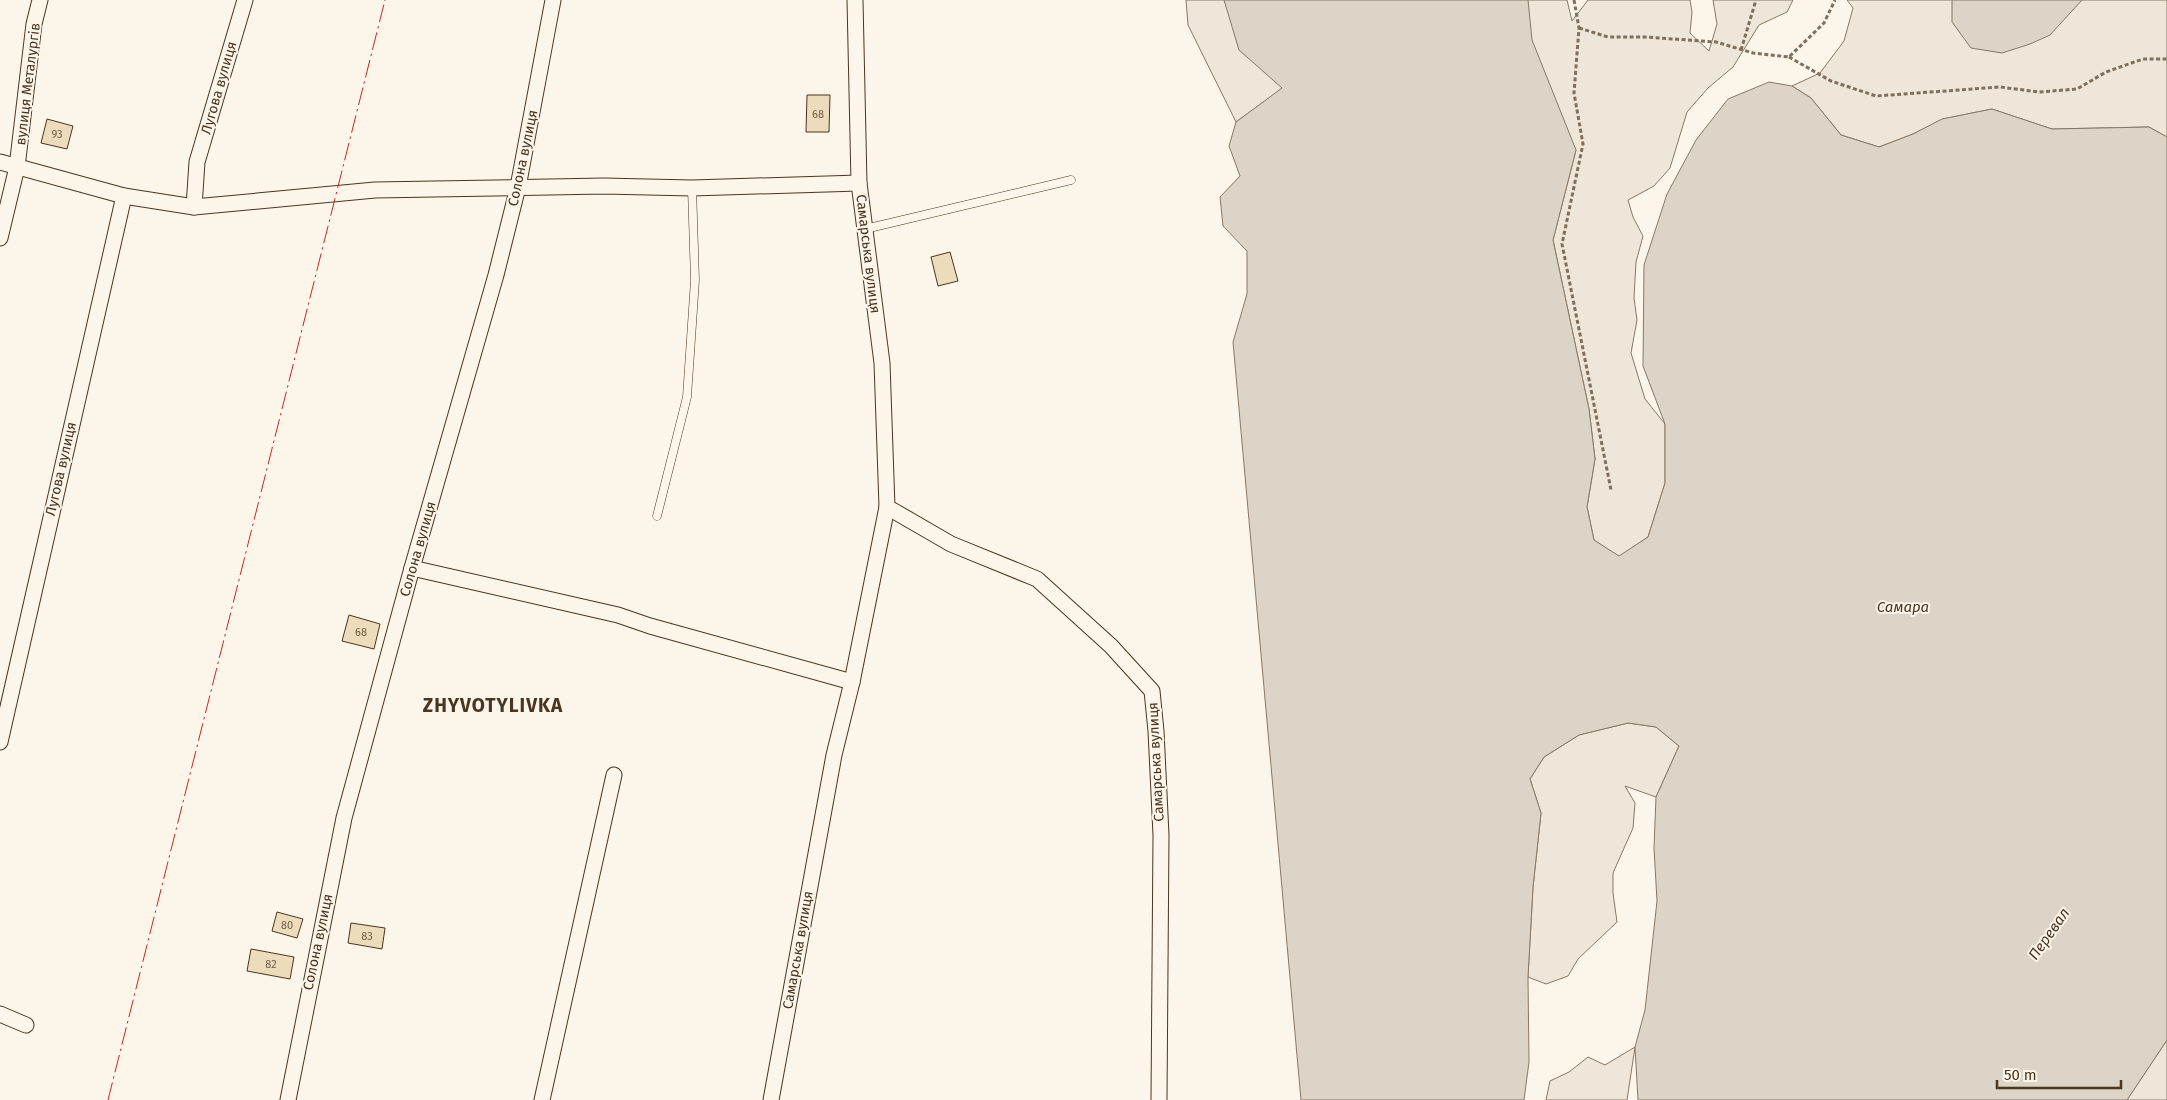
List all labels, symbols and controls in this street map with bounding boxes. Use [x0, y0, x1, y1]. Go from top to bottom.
street label: вулиця Металургів [12, 22, 44, 146]
street label: Лугова вулиця [198, 40, 240, 136]
street label: Солона вулиця [504, 108, 542, 208]
house number: 68 [812, 108, 824, 121]
house number: 93 [51, 128, 63, 141]
street label: Самарська вулиця [852, 194, 884, 314]
street label: Лугова вулиця [42, 420, 80, 518]
street label: Солона вулиця [396, 499, 440, 599]
water label: Самара [1877, 598, 1929, 616]
house number: 68 [355, 626, 367, 639]
district label: ZHYVOTYLIVKA [423, 694, 563, 717]
street label: Самарська вулиця [1144, 702, 1168, 822]
street label: Самарська вулиця [779, 890, 817, 1010]
street label: Солона вулиця [299, 892, 337, 992]
water label: Перевал [2025, 905, 2073, 963]
house number: 80 [281, 919, 293, 932]
house number: 83 [361, 930, 373, 943]
house number: 82 [265, 958, 277, 971]
scale bar [1997, 1058, 2121, 1090]
text: 50 m [2004, 1066, 2037, 1084]

